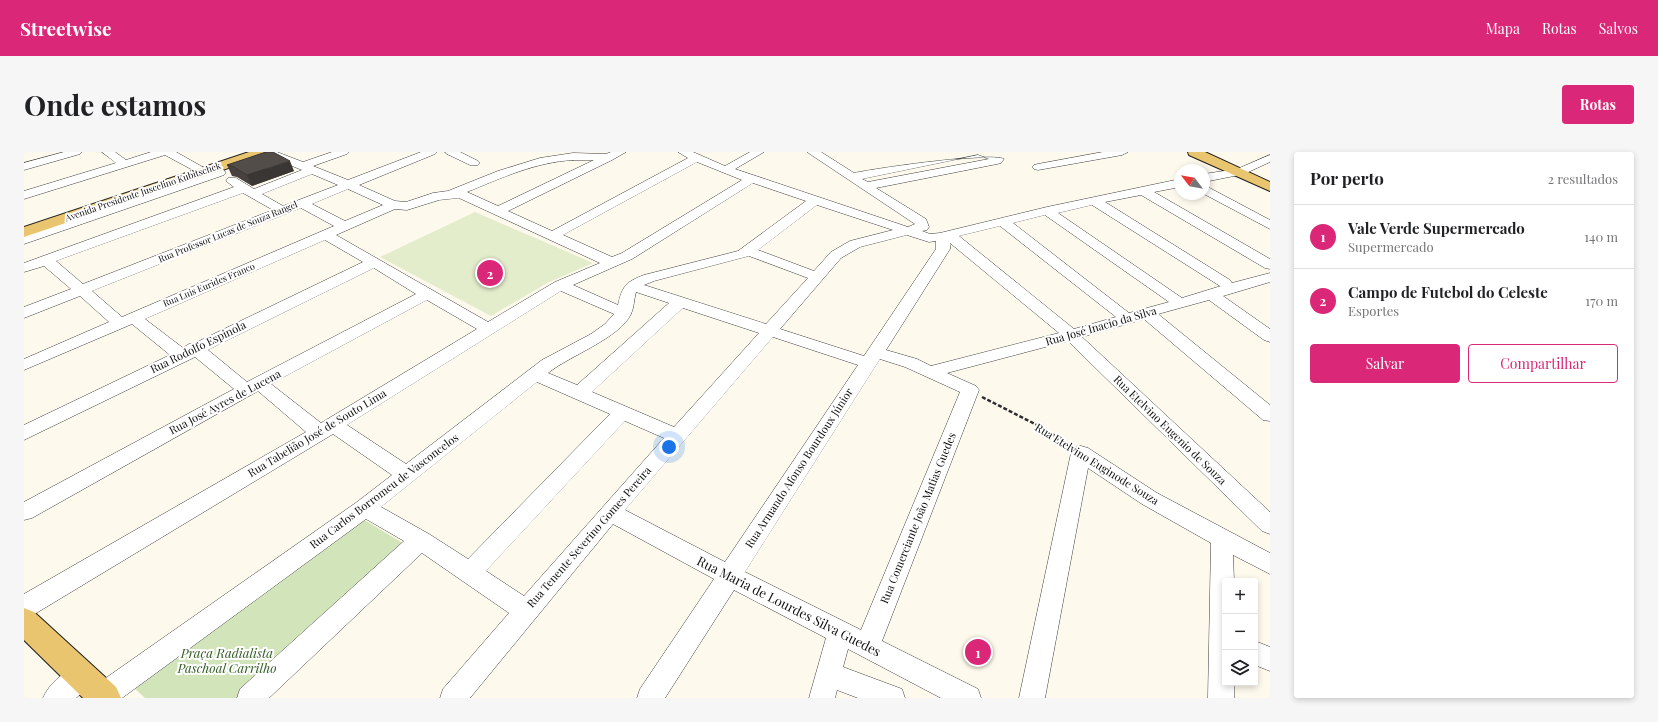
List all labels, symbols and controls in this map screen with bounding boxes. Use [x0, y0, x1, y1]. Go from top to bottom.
text: Streetwise [20, 15, 112, 41]
text: Mapa [1486, 19, 1520, 38]
text: Rotas [1542, 19, 1577, 38]
text: Salvos [1599, 19, 1638, 38]
button: Rotas [1562, 85, 1634, 124]
text: Onde estamos [24, 86, 206, 123]
street label: Avenida Presidente Juscelino Kubitschek [62, 159, 222, 224]
north arrow [1174, 164, 1210, 200]
text: Por perto [1310, 167, 1384, 189]
text: 2 resultados [1548, 170, 1618, 187]
street label: Rua Professor Lucas de Souza Rangel [156, 197, 299, 265]
text: Vale Verde Supermercado [1348, 218, 1525, 238]
text: 1 [1321, 228, 1325, 245]
text: 140 m [1584, 228, 1618, 245]
text: Supermercado [1348, 238, 1434, 255]
pin: 2 [477, 258, 503, 288]
street label: Rua Luis Eurides Franco [161, 259, 256, 309]
text: Campo de Futebol do Celeste [1348, 282, 1548, 302]
text: 2 [1320, 292, 1326, 309]
text: 170 m [1585, 292, 1618, 309]
street label: Rua José Inacio da Silva [1044, 302, 1159, 349]
text: Esportes [1348, 302, 1399, 319]
street label: Rua Rodolfo Espinola [147, 317, 249, 376]
button: Salvar [1310, 344, 1460, 383]
button: Compartilhar [1468, 344, 1618, 383]
street label: Rua José Ayres de Lucena [166, 365, 284, 437]
street label: Rua Etelvino Eugenio de Souza [1111, 372, 1230, 488]
street label: Rua Tabelião José de Souto Lima [245, 385, 389, 480]
street label: Rua Armando Afonso Bourdoux Júnior [741, 385, 856, 551]
street label: Rua Etelvino Euginode Souza [1033, 419, 1162, 508]
street label: Rua Carlos Borromeu de Vasconcelos [306, 430, 461, 552]
street label: Rua Comerciante João Matias Guedes [876, 430, 959, 606]
your location [659, 437, 679, 457]
street label: Rua Tenente Severino Gomes Pereira [523, 463, 654, 610]
street label: Rua Maria de Lourdes Silva Guedes [694, 552, 884, 660]
map controls [1222, 578, 1258, 686]
button: + [1222, 578, 1258, 614]
button: − [1222, 614, 1258, 650]
pin: 1 [965, 637, 991, 667]
park label: Praça Radialista Paschoal Carrilho [176, 644, 277, 676]
button: layers [1222, 650, 1258, 686]

